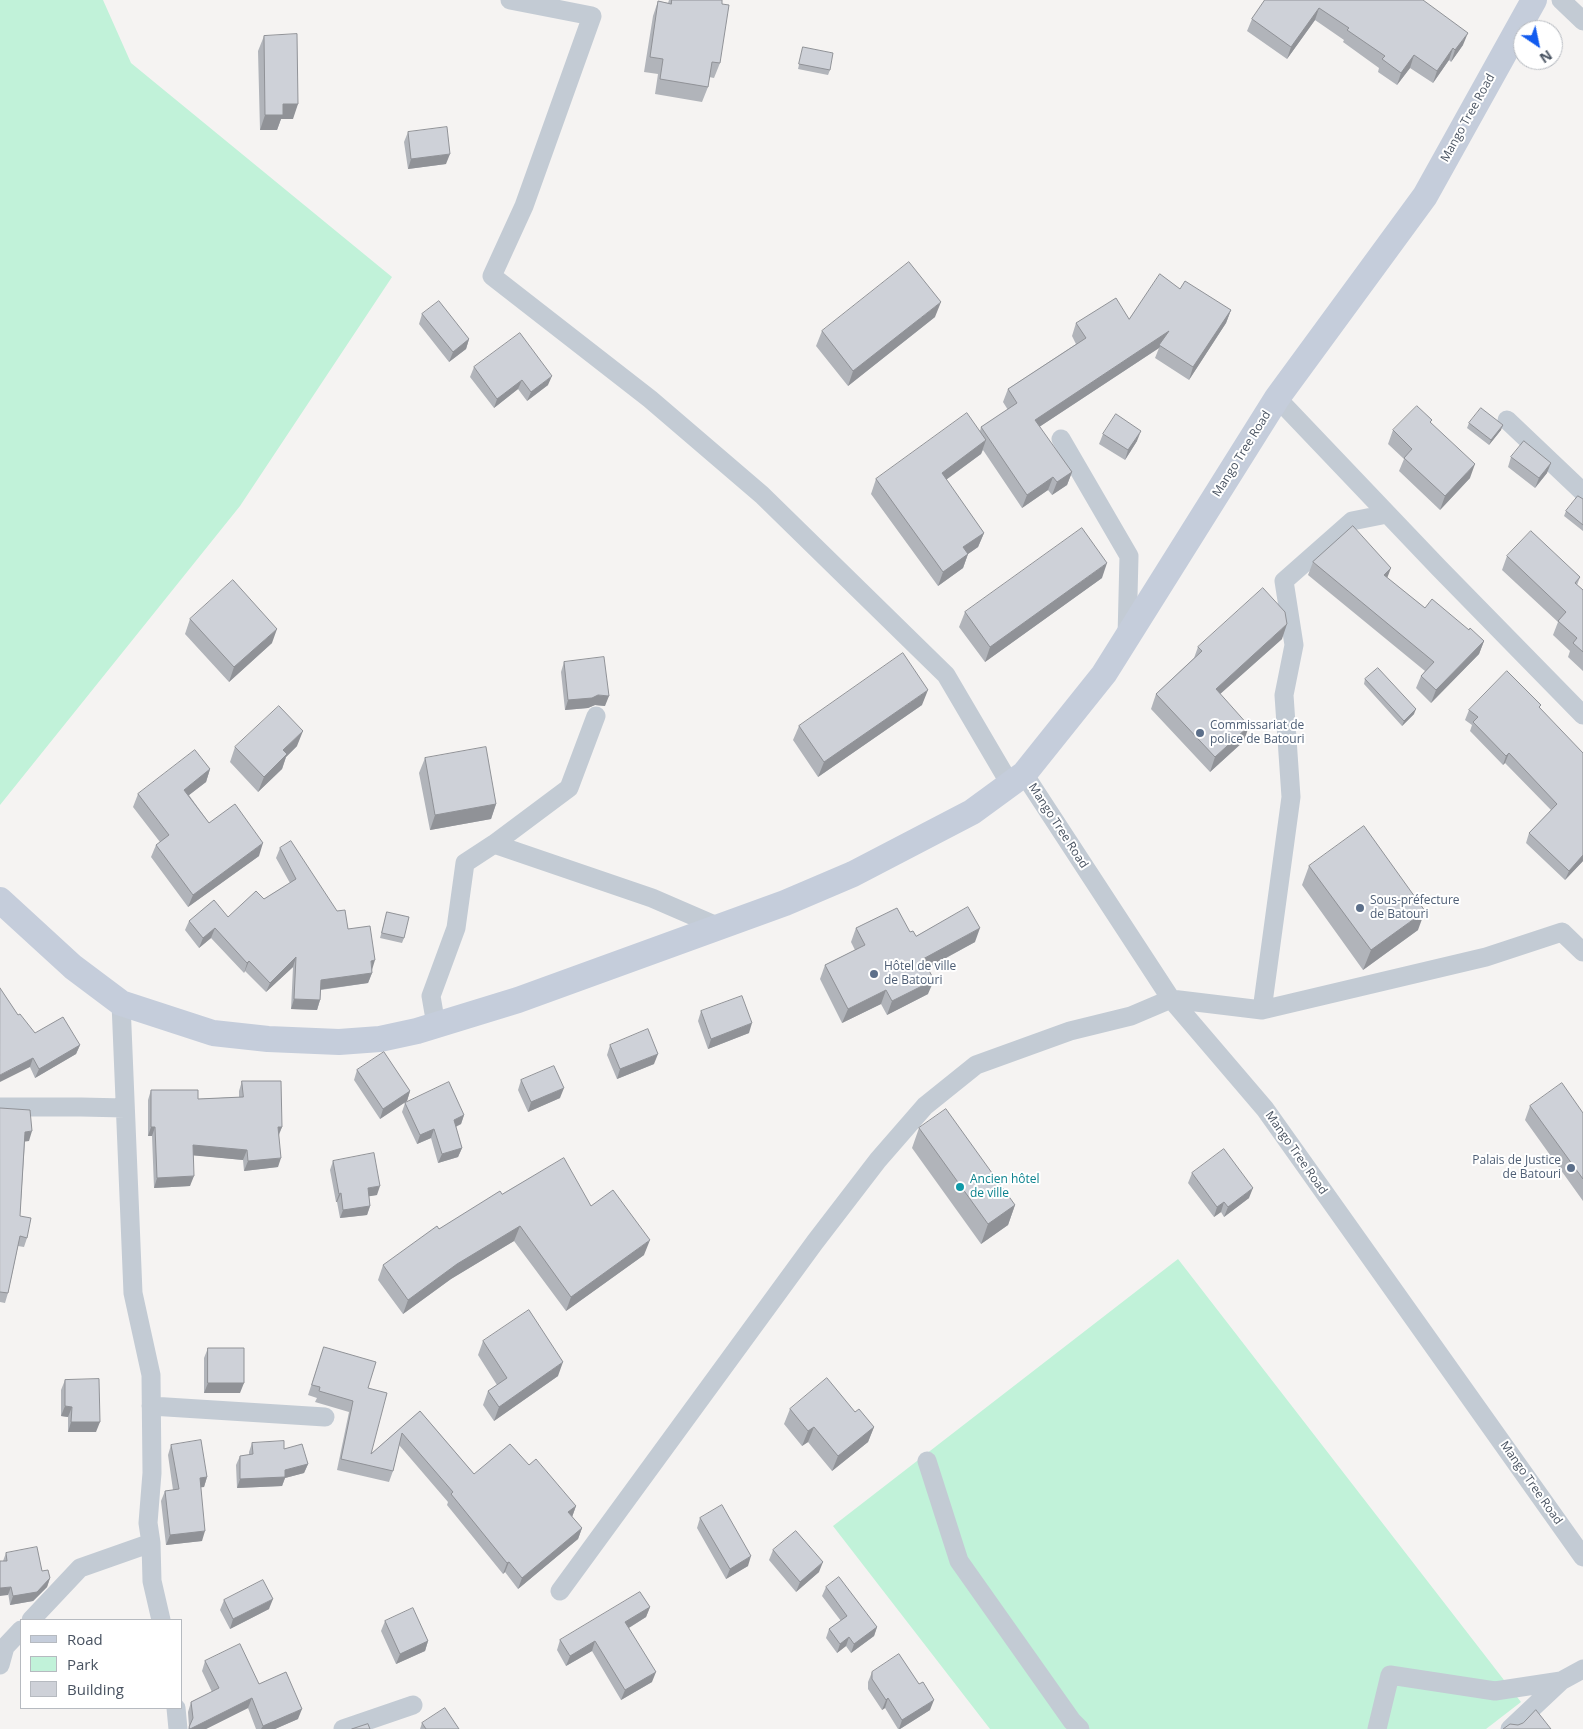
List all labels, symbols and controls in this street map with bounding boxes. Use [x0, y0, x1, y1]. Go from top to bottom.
north arrow [1513, 20, 1563, 70]
text: N [1536, 46, 1556, 68]
street label: Mango Tree Road [1438, 71, 1498, 165]
street label: Mango Tree Road [1210, 408, 1274, 500]
place label: Commissariat de police de Batouri [1210, 719, 1305, 747]
marker: Commissariat de police de Batouri [1194, 727, 1206, 739]
street label: Mango Tree Road [1025, 781, 1091, 871]
place label: Sous-préfecture de Batouri [1370, 894, 1460, 922]
marker: Sous-préfecture de Batouri [1354, 902, 1366, 914]
place label: Hôtel de ville de Batouri [884, 960, 956, 988]
marker: Hôtel de ville de Batouri [868, 968, 880, 980]
street label: Mango Tree Road [1262, 1109, 1330, 1197]
place label: Palais de Justice de Batouri [1472, 1154, 1561, 1182]
marker: Palais de Justice de Batouri [1565, 1162, 1577, 1174]
place label: Ancien hôtel de ville [970, 1173, 1040, 1201]
marker: Ancien hôtel de ville [954, 1181, 966, 1193]
street label: Mango Tree Road [1497, 1439, 1565, 1527]
legend [20, 1619, 182, 1709]
text: Road [67, 1629, 103, 1649]
text: Park [67, 1654, 98, 1674]
text: Building [67, 1679, 124, 1699]

